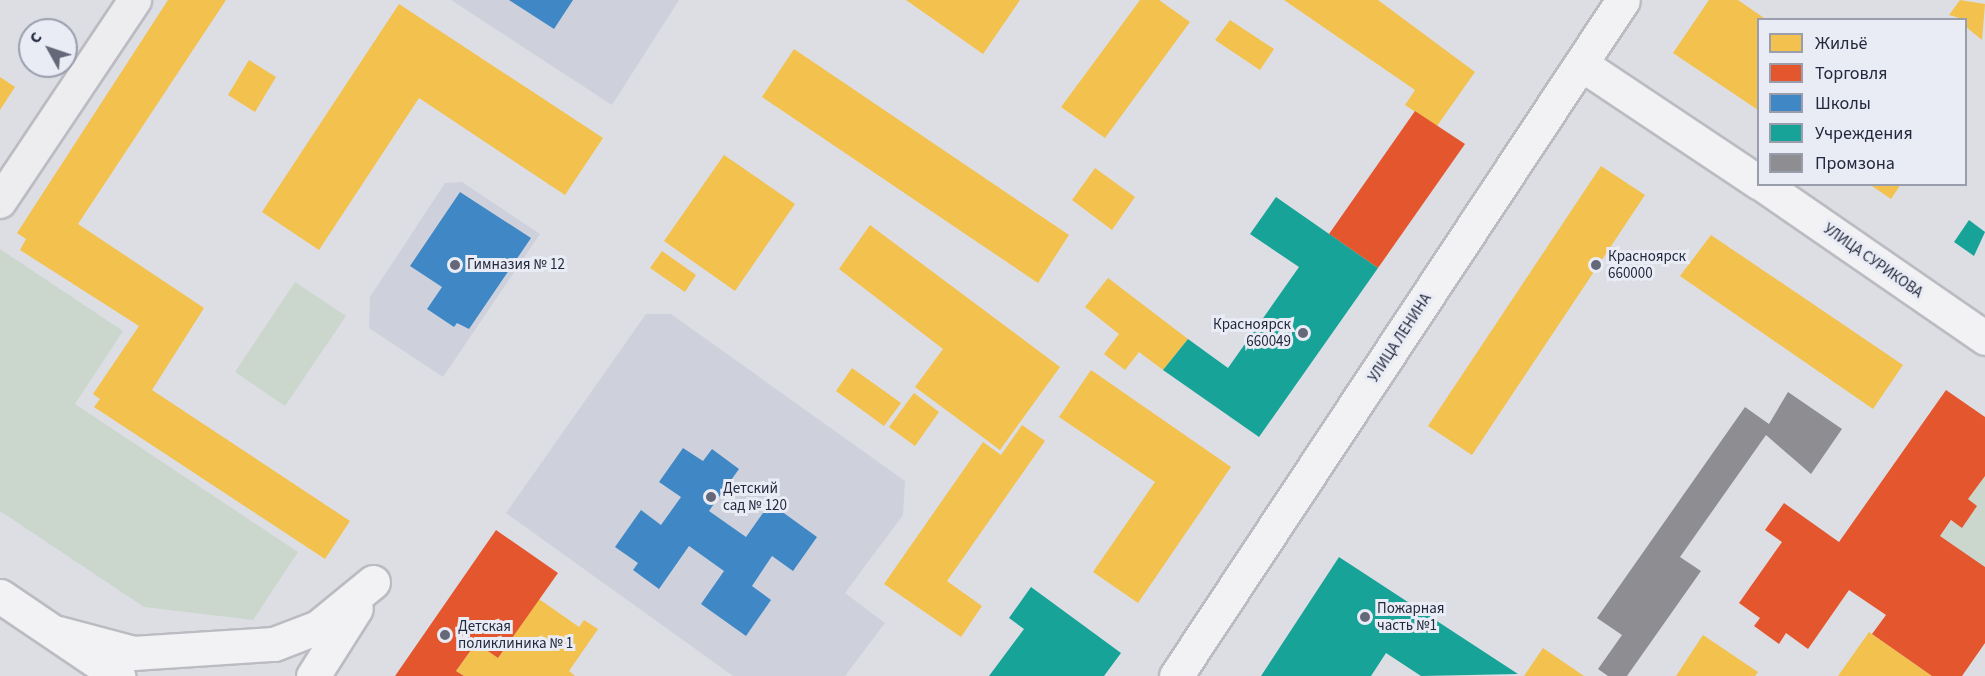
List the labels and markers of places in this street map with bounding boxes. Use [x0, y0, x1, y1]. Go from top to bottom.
place label: Красноярск 660000 [1608, 247, 1686, 282]
place label: Гимназия № 12 [467, 256, 565, 274]
marker: Гимназия № 12 [448, 258, 462, 272]
marker: Красноярск 660000 [1589, 258, 1603, 272]
place label: Красноярск 660049 [1213, 315, 1291, 350]
marker: Красноярск 660049 [1296, 326, 1310, 340]
place label: Детский сад № 120 [723, 479, 787, 514]
marker: Детский сад № 120 [704, 490, 718, 504]
place label: Пожарная часть №1 [1377, 599, 1445, 634]
marker: Пожарная часть №1 [1358, 610, 1372, 624]
place label: Детская поликлиника № 1 [458, 617, 573, 652]
marker: Детская поликлиника № 1 [436, 626, 454, 644]

